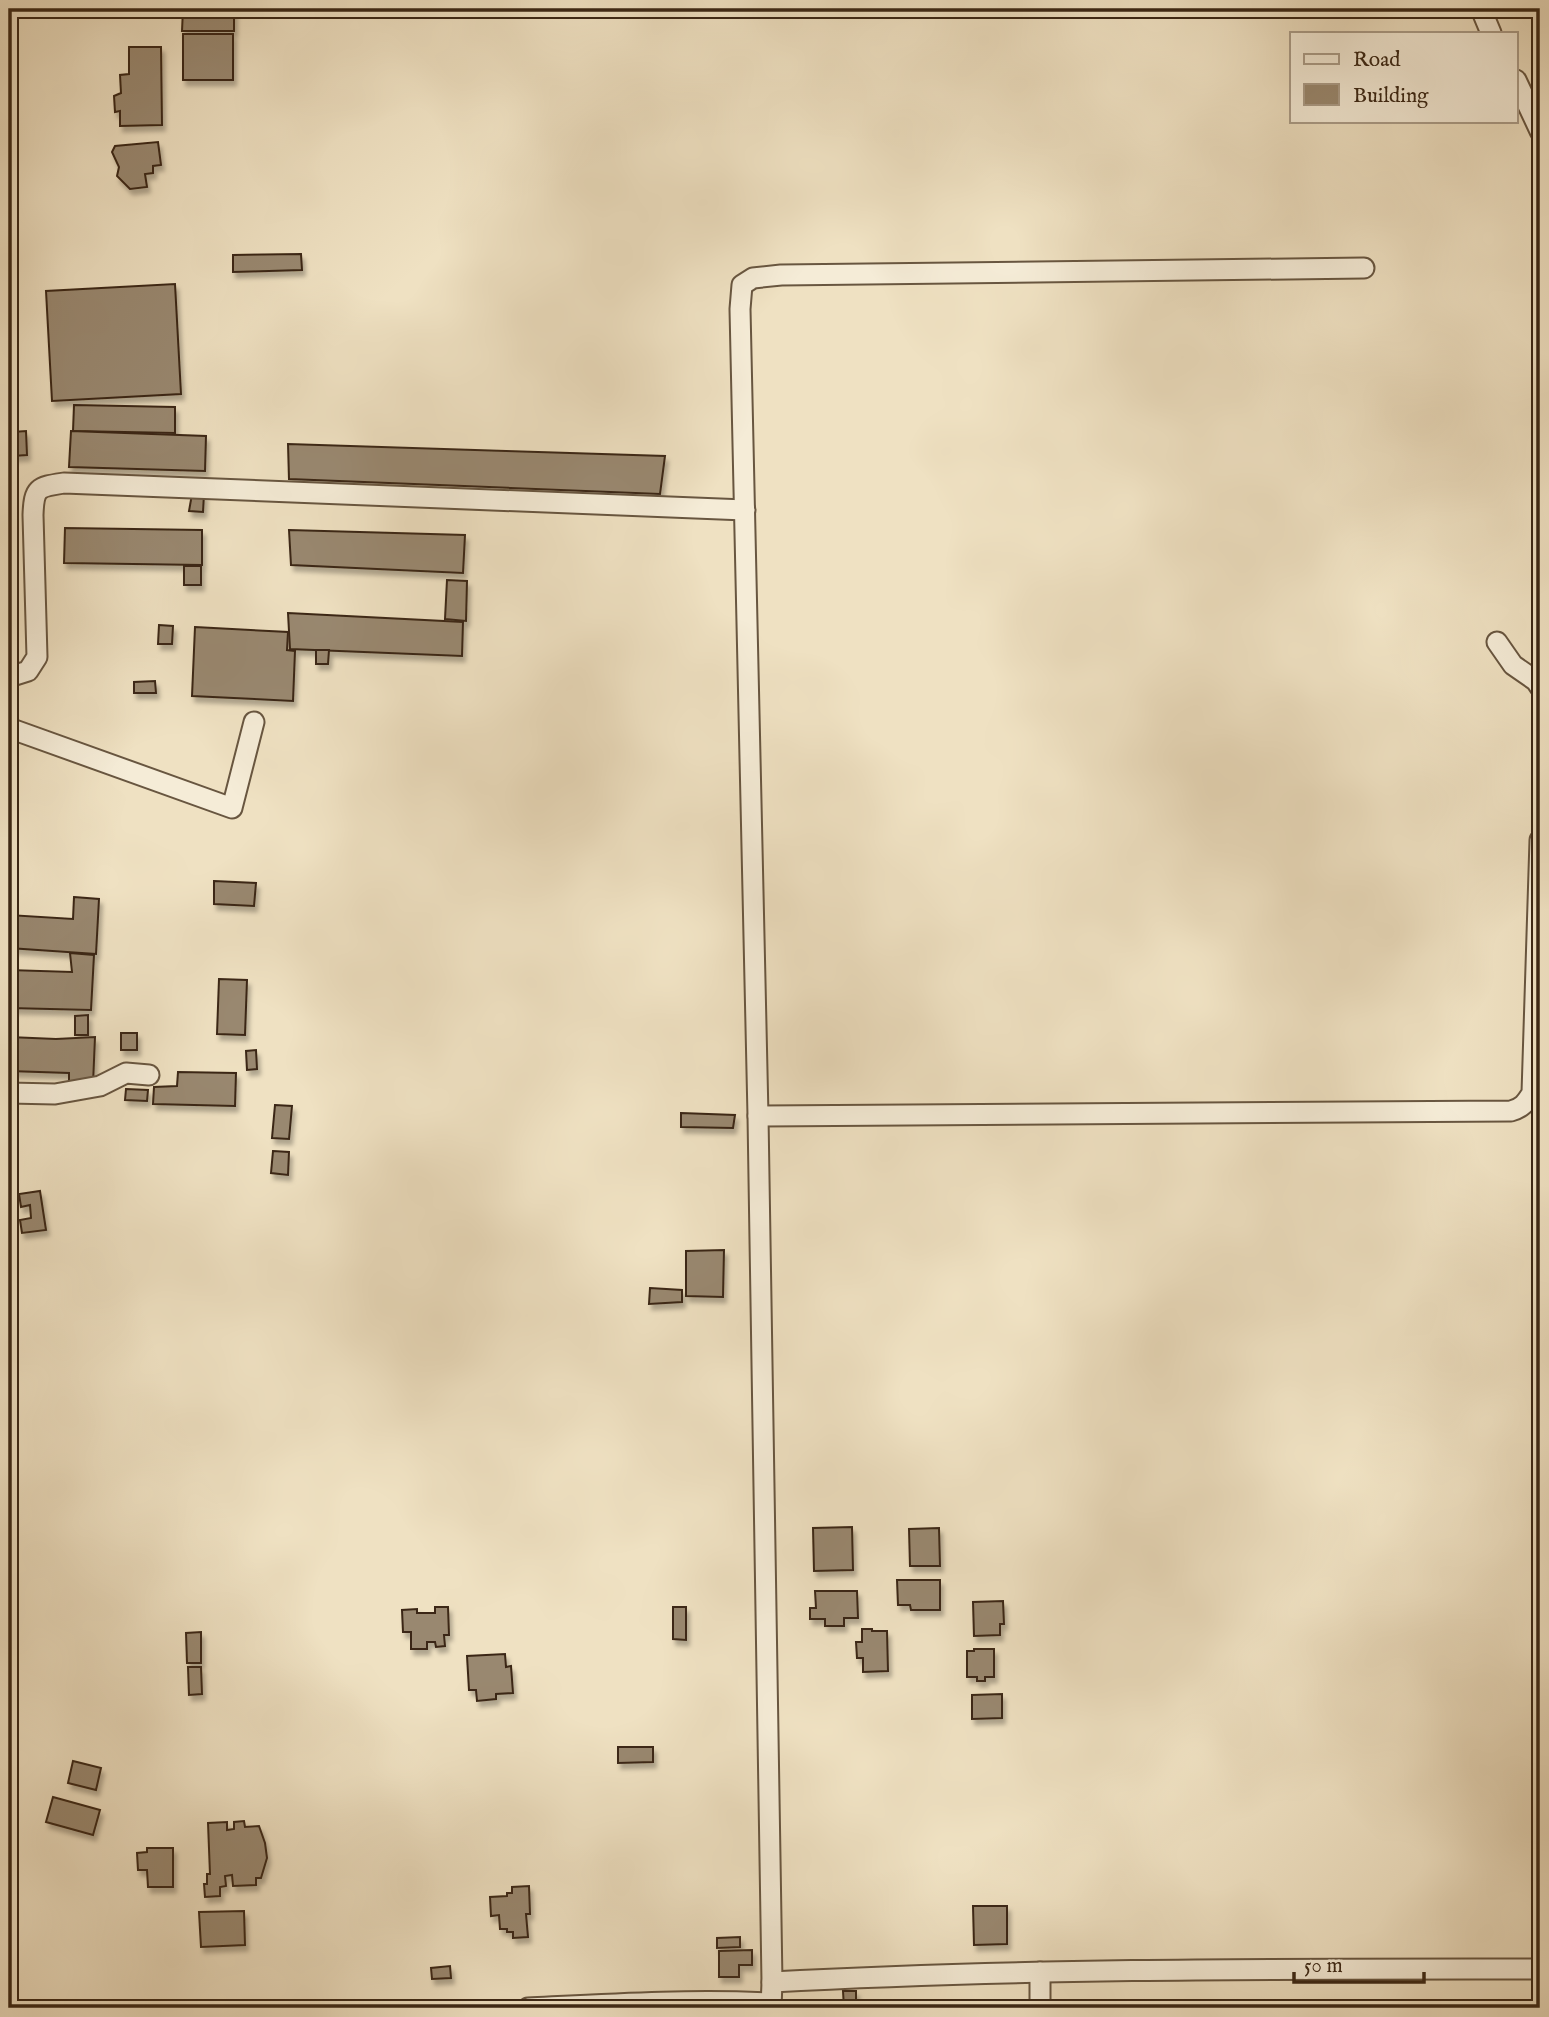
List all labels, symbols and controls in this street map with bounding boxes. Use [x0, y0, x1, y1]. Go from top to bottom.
legend [1290, 32, 1518, 122]
text: Road [1353, 47, 1401, 74]
text: Building [1353, 83, 1429, 110]
scale bar [1294, 1940, 1423, 1984]
text: 50 m [1304, 1953, 1343, 1980]

